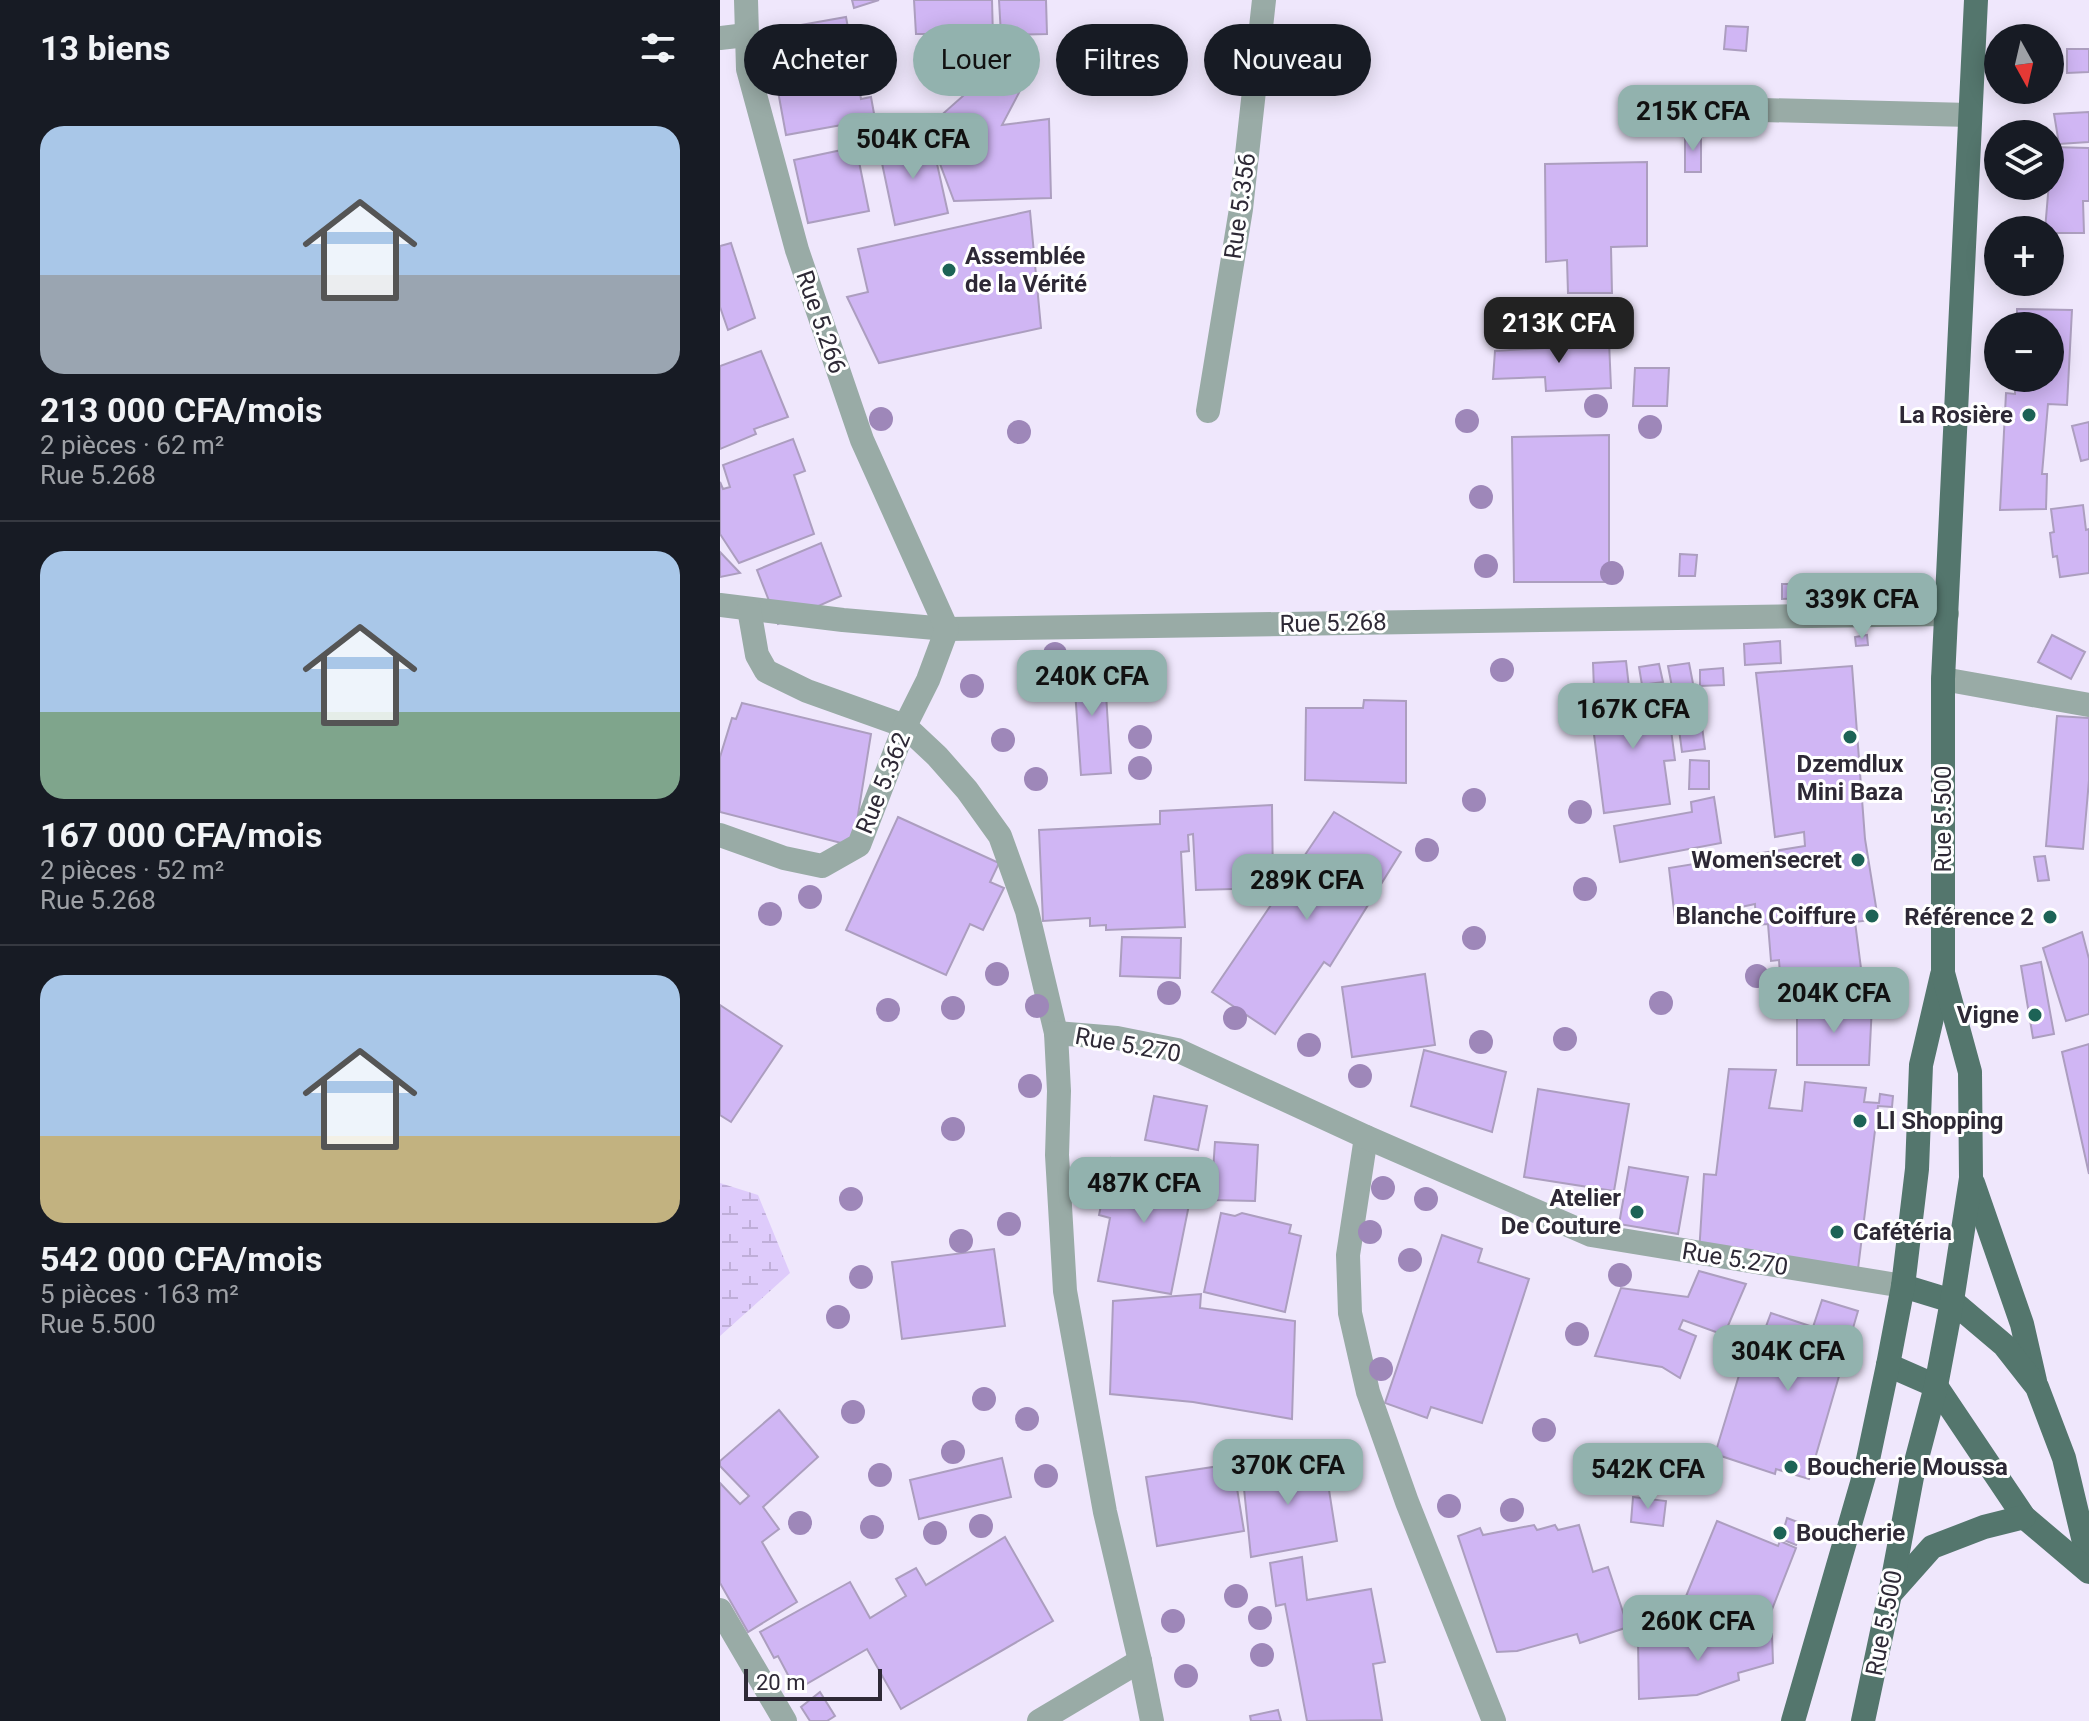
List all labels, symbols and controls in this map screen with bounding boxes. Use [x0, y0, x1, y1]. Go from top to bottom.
chip: Acheter [744, 24, 897, 96]
chip: Louer [913, 24, 1040, 96]
chip: Filtres [1056, 24, 1188, 96]
chip: Nouveau [1204, 24, 1371, 96]
north arrow [1984, 24, 2064, 104]
map controls [1984, 24, 2064, 392]
icon: filters [636, 26, 680, 70]
text: 13 biens [40, 28, 170, 68]
pin: 215K CFA [1610, 85, 1776, 153]
text: 215K CFA [1636, 96, 1750, 126]
pin: 504K CFA [830, 113, 996, 181]
button: layers [1984, 120, 2064, 200]
text: 504K CFA [856, 124, 970, 154]
street label: Rue 5.356 [1219, 151, 1261, 261]
icon: home [288, 178, 432, 322]
button: + [1984, 216, 2064, 296]
place label: Assemblée de la Vérité [965, 242, 1087, 298]
marker: Assemblée de la Vérité [940, 261, 958, 279]
street label: Rue 5.266 [790, 267, 852, 377]
pin: 213K CFA [1476, 297, 1642, 365]
text: 213K CFA [1502, 308, 1616, 338]
button: − [1984, 312, 2064, 392]
text: 213 000 CFA/mois [40, 390, 322, 430]
place label: La Rosière [1899, 401, 2013, 429]
marker: La Rosière [2020, 406, 2038, 424]
text: 2 pièces · 62 m² [40, 430, 224, 460]
text: Rue 5.268 [40, 460, 156, 490]
pin: 339K CFA [1779, 573, 1945, 641]
text: 339K CFA [1805, 584, 1919, 614]
icon: home [288, 603, 432, 747]
street label: Rue 5.268 [1279, 608, 1387, 638]
pin: 240K CFA [1009, 650, 1175, 718]
text: 240K CFA [1035, 661, 1149, 691]
pin: 167K CFA [1550, 683, 1716, 751]
text: 167K CFA [1576, 694, 1690, 724]
street label: Rue 5.362 [850, 728, 916, 838]
marker: Dzemdlux Mini Baza [1841, 728, 1859, 746]
place label: Dzemdlux Mini Baza [1797, 750, 1904, 806]
street label: Rue 5.500 [1929, 766, 1957, 872]
text: 167 000 CFA/mois [40, 815, 322, 855]
place label: Women'secret [1691, 846, 1842, 874]
marker: Women'secret [1849, 851, 1867, 869]
pin: 289K CFA [1224, 854, 1390, 922]
text: 2 pièces · 52 m² [40, 855, 224, 885]
text: 289K CFA [1250, 865, 1364, 895]
text: Rue 5.268 [40, 885, 156, 915]
place label: Blanche Coiffure [1675, 902, 1856, 930]
place label: Référence 2 [1904, 903, 2034, 931]
marker: Blanche Coiffure [1863, 907, 1881, 925]
marker: Référence 2 [2041, 908, 2059, 926]
pin: 204K CFA [1751, 967, 1917, 1035]
text: 204K CFA [1777, 978, 1891, 1008]
place label: Vigne [1957, 1001, 2019, 1029]
marker: Vigne [2026, 1006, 2044, 1024]
street label: Rue 5.270 [1073, 1022, 1183, 1068]
icon: home [288, 1027, 432, 1171]
place label: Ll Shopping [1876, 1107, 2004, 1135]
marker: Ll Shopping [1851, 1112, 1869, 1130]
pin: 487K CFA [1061, 1157, 1227, 1225]
text: 487K CFA [1087, 1168, 1201, 1198]
place label: Atelier De Couture [1501, 1184, 1621, 1240]
marker: Atelier De Couture [1628, 1203, 1646, 1221]
place label: Cafétéria [1853, 1218, 1952, 1246]
marker: Cafétéria [1828, 1223, 1846, 1241]
street label: Rue 5.270 [1680, 1237, 1790, 1281]
text: 542 000 CFA/mois [40, 1239, 322, 1279]
text: 5 pièces · 163 m² [40, 1279, 239, 1309]
text: Rue 5.500 [40, 1309, 156, 1339]
pin: 304K CFA [1705, 1325, 1871, 1393]
text: 304K CFA [1731, 1336, 1845, 1366]
pin: 370K CFA [1205, 1439, 1371, 1507]
pin: 542K CFA [1565, 1443, 1731, 1511]
text: 370K CFA [1231, 1450, 1345, 1480]
place label: Boucherie Moussa [1807, 1453, 2008, 1481]
text: 542K CFA [1591, 1454, 1705, 1484]
marker: Boucherie Moussa [1782, 1458, 1800, 1476]
place label: Boucherie [1796, 1519, 1905, 1547]
marker: Boucherie [1771, 1524, 1789, 1542]
street label: Rue 5.500 [1860, 1568, 1908, 1678]
pin: 260K CFA [1615, 1595, 1781, 1663]
text: 260K CFA [1641, 1606, 1755, 1636]
scale bar [744, 1665, 882, 1701]
text: 20 m [756, 1670, 805, 1695]

